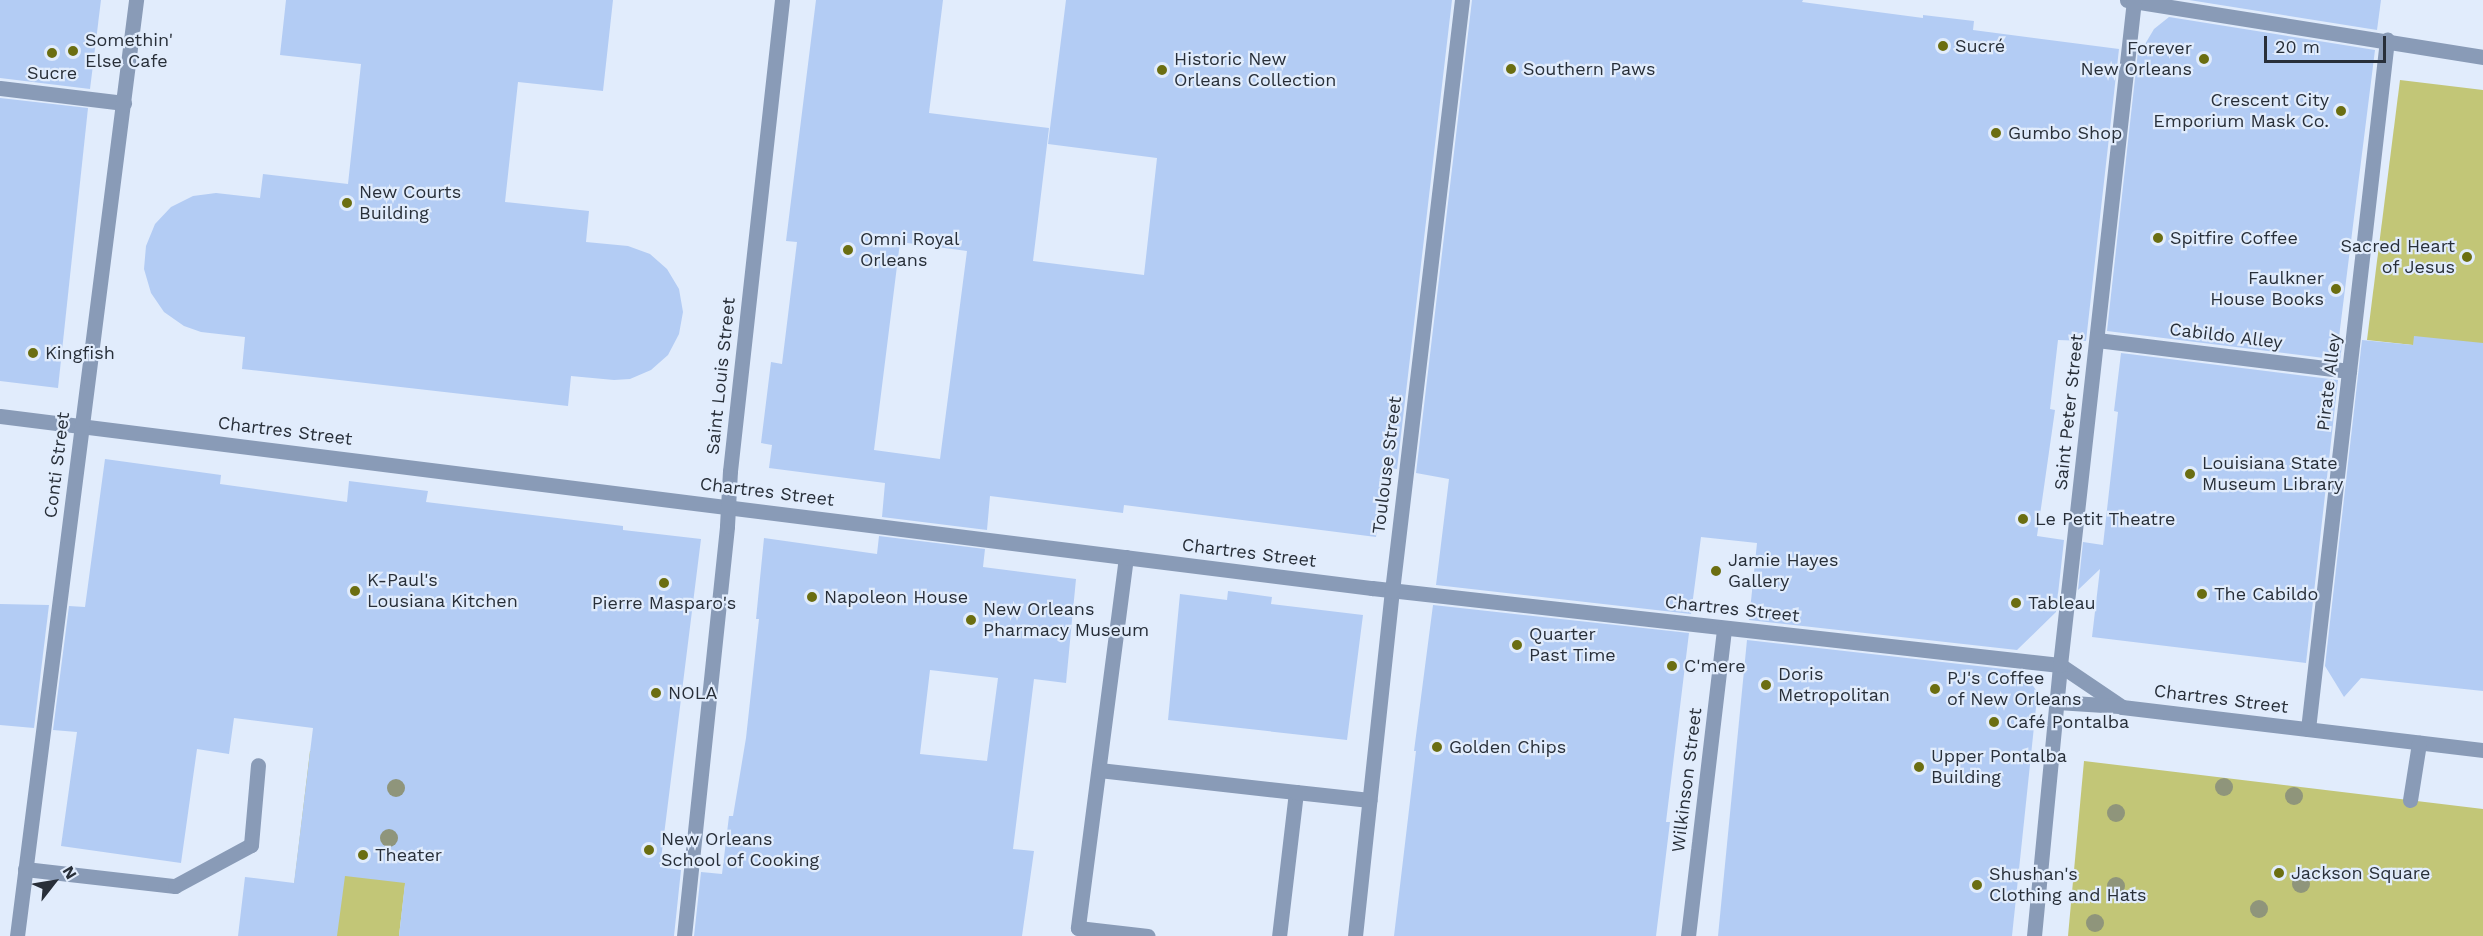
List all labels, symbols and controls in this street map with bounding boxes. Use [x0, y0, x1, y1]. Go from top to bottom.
scale bar [2267, 24, 2388, 62]
place label: Somethin' Else Cafe [85, 30, 173, 72]
place label: Sucré [1955, 35, 2005, 57]
text: 20 m [2275, 36, 2320, 57]
place label: Forever New Orleans [2080, 38, 2192, 80]
marker: Sucré [1936, 39, 1950, 53]
marker: Somethin' Else Cafe [66, 44, 80, 58]
marker: Sucre [45, 46, 59, 60]
place label: Historic New Orleans Collection [1174, 49, 1336, 92]
marker: Forever New Orleans [2197, 52, 2211, 66]
place label: Southern Paws [1523, 58, 1655, 80]
place label: Sucre [27, 62, 77, 84]
marker: Southern Paws [1504, 62, 1518, 76]
marker: Historic New Orleans Collection [1155, 63, 1169, 77]
place label: Crescent City Emporium Mask Co. [2153, 90, 2329, 132]
marker: Crescent City Emporium Mask Co. [2334, 104, 2348, 118]
place label: Gumbo Shop [2008, 122, 2122, 144]
marker: Gumbo Shop [1989, 126, 2003, 140]
place label: New Courts Building [359, 182, 462, 224]
marker: New Courts Building [340, 196, 354, 210]
place label: Spitfire Coffee [2170, 227, 2298, 249]
place label: Omni Royal Orleans [860, 229, 960, 272]
marker: Spitfire Coffee [2151, 231, 2165, 245]
place label: Sacred Heart of Jesus [2341, 236, 2455, 278]
marker: Omni Royal Orleans [841, 243, 855, 257]
marker: Sacred Heart of Jesus [2460, 250, 2474, 264]
place label: Faulkner House Books [2210, 268, 2324, 310]
marker: Faulkner House Books [2329, 282, 2343, 296]
street label: Saint Louis Street [702, 296, 740, 456]
street label: Cabildo Alley [2168, 318, 2284, 354]
street label: Pirate Alley [2312, 332, 2346, 432]
street label: Saint Peter Street [2050, 333, 2088, 491]
place label: Kingfish [45, 342, 115, 364]
marker: Kingfish [26, 346, 40, 360]
street label: Toulouse Street [1368, 395, 1406, 535]
street label: Conti Street [40, 411, 74, 519]
street label: Chartres Street [217, 412, 353, 450]
place label: Louisiana State Museum Library [2202, 453, 2343, 496]
marker: Louisiana State Museum Library [2183, 467, 2197, 481]
street label: Chartres Street [699, 473, 835, 511]
place label: Le Petit Theatre [2035, 508, 2176, 530]
marker: Le Petit Theatre [2016, 512, 2030, 526]
street label: Chartres Street [1181, 534, 1317, 572]
place label: Jamie Hayes Gallery [1728, 550, 1838, 592]
marker: Jamie Hayes Gallery [1709, 564, 1723, 578]
place label: K-Paul's Lousiana Kitchen [367, 570, 518, 612]
marker: Pierre Masparo's [657, 576, 671, 590]
place label: The Cabildo [2214, 583, 2318, 605]
marker: K-Paul's Lousiana Kitchen [348, 584, 362, 598]
place label: Napoleon House [824, 586, 968, 608]
marker: The Cabildo [2195, 587, 2209, 601]
marker: Napoleon House [805, 590, 819, 604]
street label: Chartres Street [1664, 591, 1800, 627]
place label: Pierre Masparo's [592, 592, 736, 614]
place label: Tableau [2028, 592, 2096, 614]
marker: Tableau [2009, 596, 2023, 610]
place label: New Orleans Pharmacy Museum [983, 599, 1150, 642]
marker: New Orleans Pharmacy Museum [964, 613, 978, 627]
place label: Quarter Past Time [1529, 624, 1616, 666]
marker: Quarter Past Time [1510, 638, 1524, 652]
place label: C'mere [1684, 655, 1746, 677]
marker: C'mere [1665, 659, 1679, 673]
place label: Doris Metropolitan [1778, 664, 1890, 706]
place label: PJ's Coffee of New Orleans [1947, 668, 2083, 710]
marker: Doris Metropolitan [1759, 678, 1773, 692]
street label: Chartres Street [2153, 680, 2289, 718]
place label: NOLA [668, 682, 717, 704]
marker: PJ's Coffee of New Orleans [1928, 682, 1942, 696]
marker: NOLA [649, 686, 663, 700]
street label: Wilkinson Street [1667, 706, 1707, 854]
place label: Café Pontalba [2006, 711, 2129, 733]
marker: Café Pontalba [1987, 715, 2001, 729]
place label: Golden Chips [1449, 736, 1566, 758]
marker: Golden Chips [1430, 740, 1444, 754]
place label: Upper Pontalba Building [1931, 746, 2067, 789]
marker: Upper Pontalba Building [1912, 760, 1926, 774]
place label: New Orleans School of Cooking [661, 829, 821, 872]
marker: New Orleans School of Cooking [642, 843, 656, 857]
place label: Theater [375, 844, 442, 866]
marker: Theater [356, 848, 370, 862]
north arrow [24, 852, 84, 912]
text: N [59, 862, 81, 882]
place label: Jackson Square [2291, 862, 2430, 884]
place label: Shushan's Clothing and Hats [1989, 864, 2147, 906]
marker: Jackson Square [2272, 866, 2286, 880]
marker: Shushan's Clothing and Hats [1970, 878, 1984, 892]

